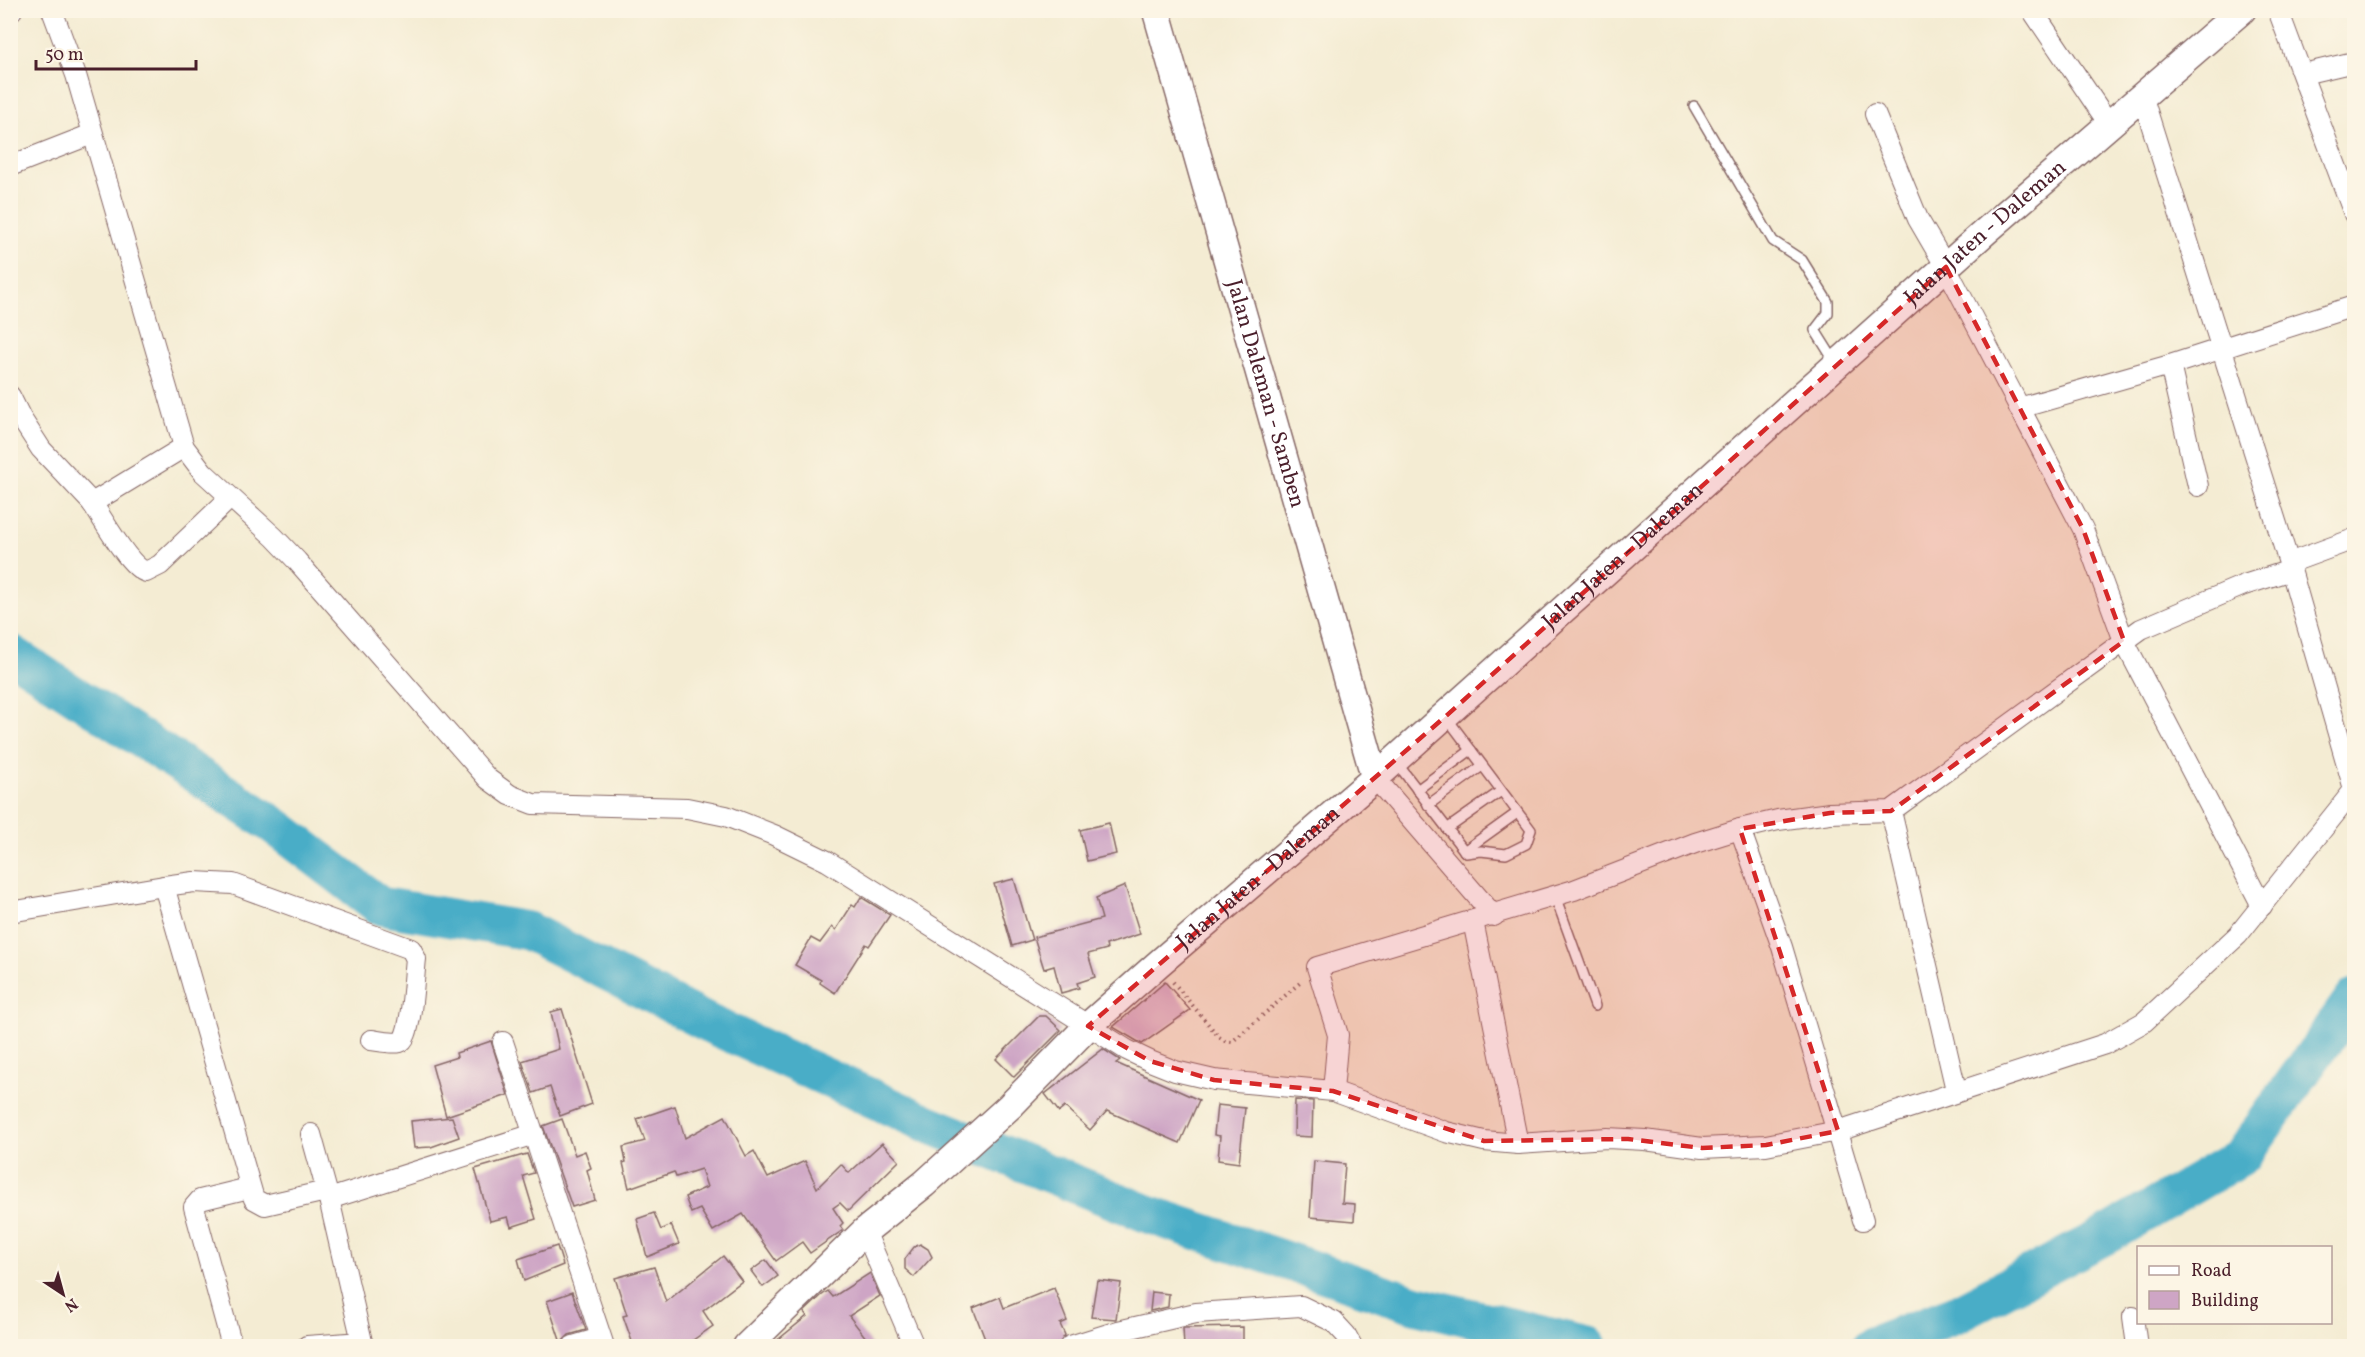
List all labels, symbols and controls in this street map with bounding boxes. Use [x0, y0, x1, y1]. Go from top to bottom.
scale bar [36, 33, 196, 71]
text: 50 m [45, 43, 84, 68]
street label: Jalan Jaten - Daleman [1897, 153, 2073, 313]
street label: Jalan Daleman - Samben [1218, 276, 1313, 512]
street label: Jalan Jaten - Daleman [1535, 476, 1710, 637]
street label: Jalan Jaten - Daleman [1170, 799, 1347, 957]
legend [2137, 1246, 2332, 1324]
text: Road [2191, 1259, 2232, 1284]
north arrow [33, 1264, 93, 1324]
text: Building [2191, 1289, 2259, 1314]
text: N [59, 1292, 82, 1317]

